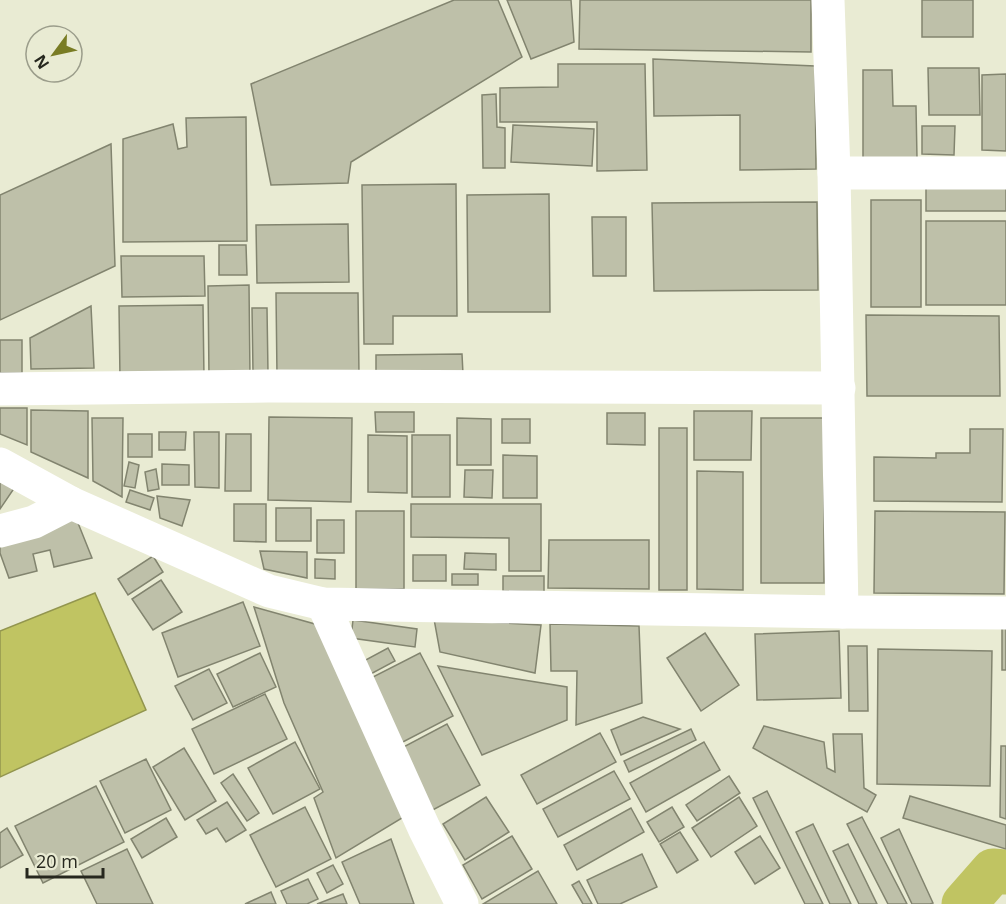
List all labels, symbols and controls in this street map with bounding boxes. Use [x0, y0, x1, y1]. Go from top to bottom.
north arrow [24, 24, 84, 84]
text: N [29, 51, 54, 74]
scale bar [27, 841, 104, 879]
text: 20 m [36, 849, 78, 873]

